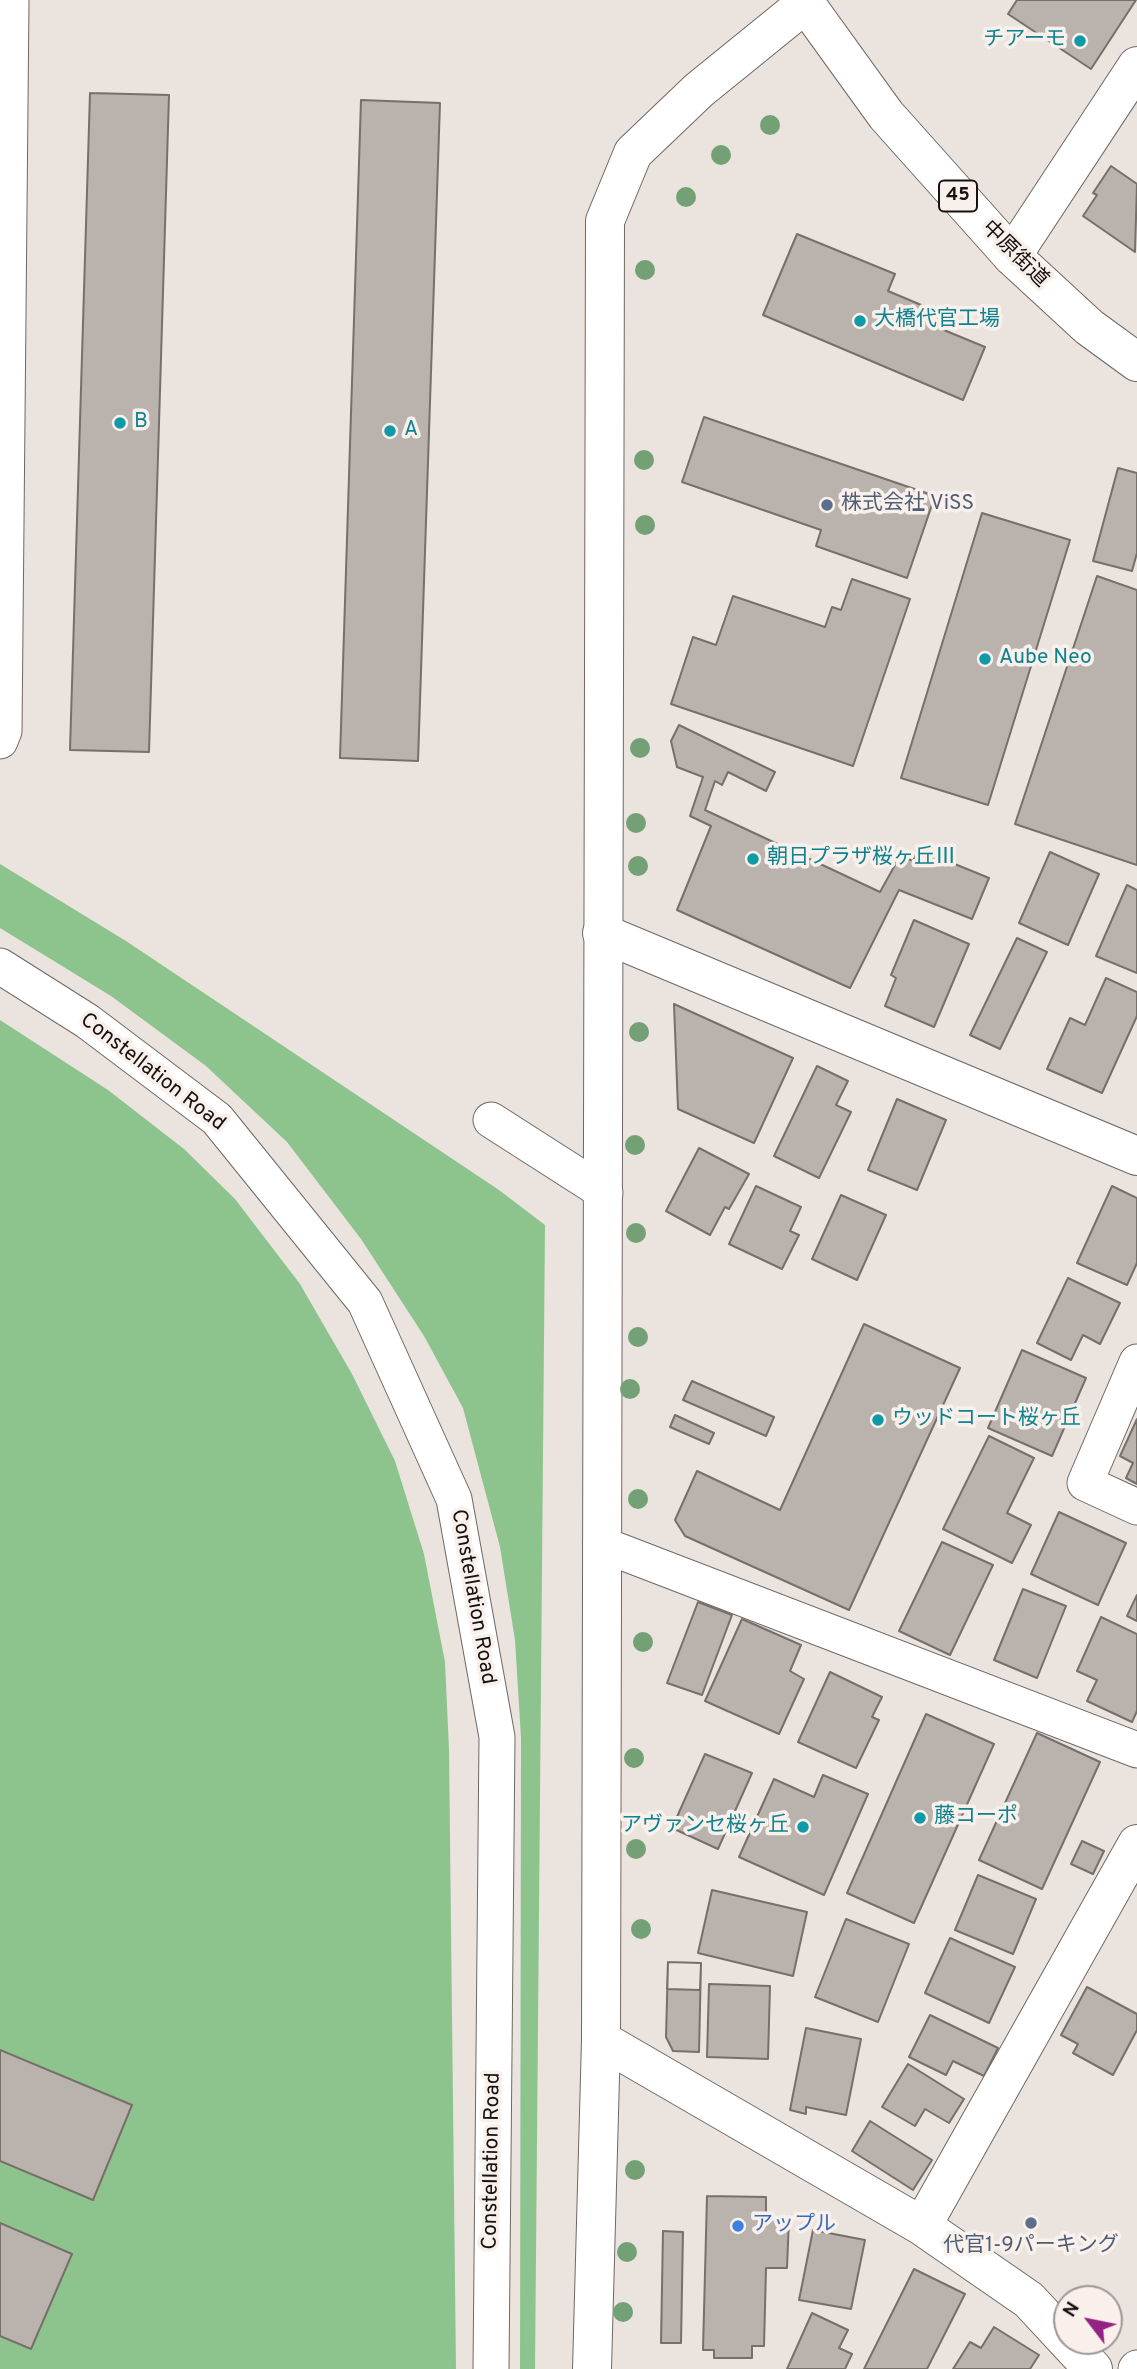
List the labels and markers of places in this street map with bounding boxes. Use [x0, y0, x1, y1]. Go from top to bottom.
place label: チアーモ [983, 28, 1066, 54]
marker: チアーモ [1072, 33, 1088, 49]
place label: 大橋代官工場 [874, 308, 1000, 334]
marker: 大橋代官工場 [852, 313, 868, 329]
place label: B [134, 410, 148, 436]
marker: B [112, 415, 128, 431]
place label: A [404, 418, 418, 444]
marker: A [382, 423, 398, 439]
place label: 株式会社 ViSS [841, 492, 974, 518]
marker: 株式会社 ViSS [819, 497, 835, 513]
place label: Aube Neo [999, 646, 1092, 672]
marker: Aube Neo [977, 651, 993, 667]
place label: 朝日プラザ桜ヶ丘Ⅲ [767, 846, 956, 872]
marker: 朝日プラザ桜ヶ丘Ⅲ [745, 851, 761, 867]
place label: ウッドコート桜ヶ丘 [892, 1407, 1081, 1433]
marker: ウッドコート桜ヶ丘 [870, 1412, 886, 1428]
place label: 藤コーポ [934, 1805, 1018, 1831]
marker: 藤コーポ [912, 1810, 928, 1826]
place label: アヴァンセ桜ヶ丘 [621, 1814, 789, 1840]
marker: アヴァンセ桜ヶ丘 [795, 1819, 811, 1835]
place label: アップル [752, 2213, 836, 2239]
marker: 代官1-9パーキング [1023, 2215, 1039, 2231]
marker: アップル [730, 2218, 746, 2234]
place label: 代官1-9パーキング [943, 2234, 1119, 2260]

